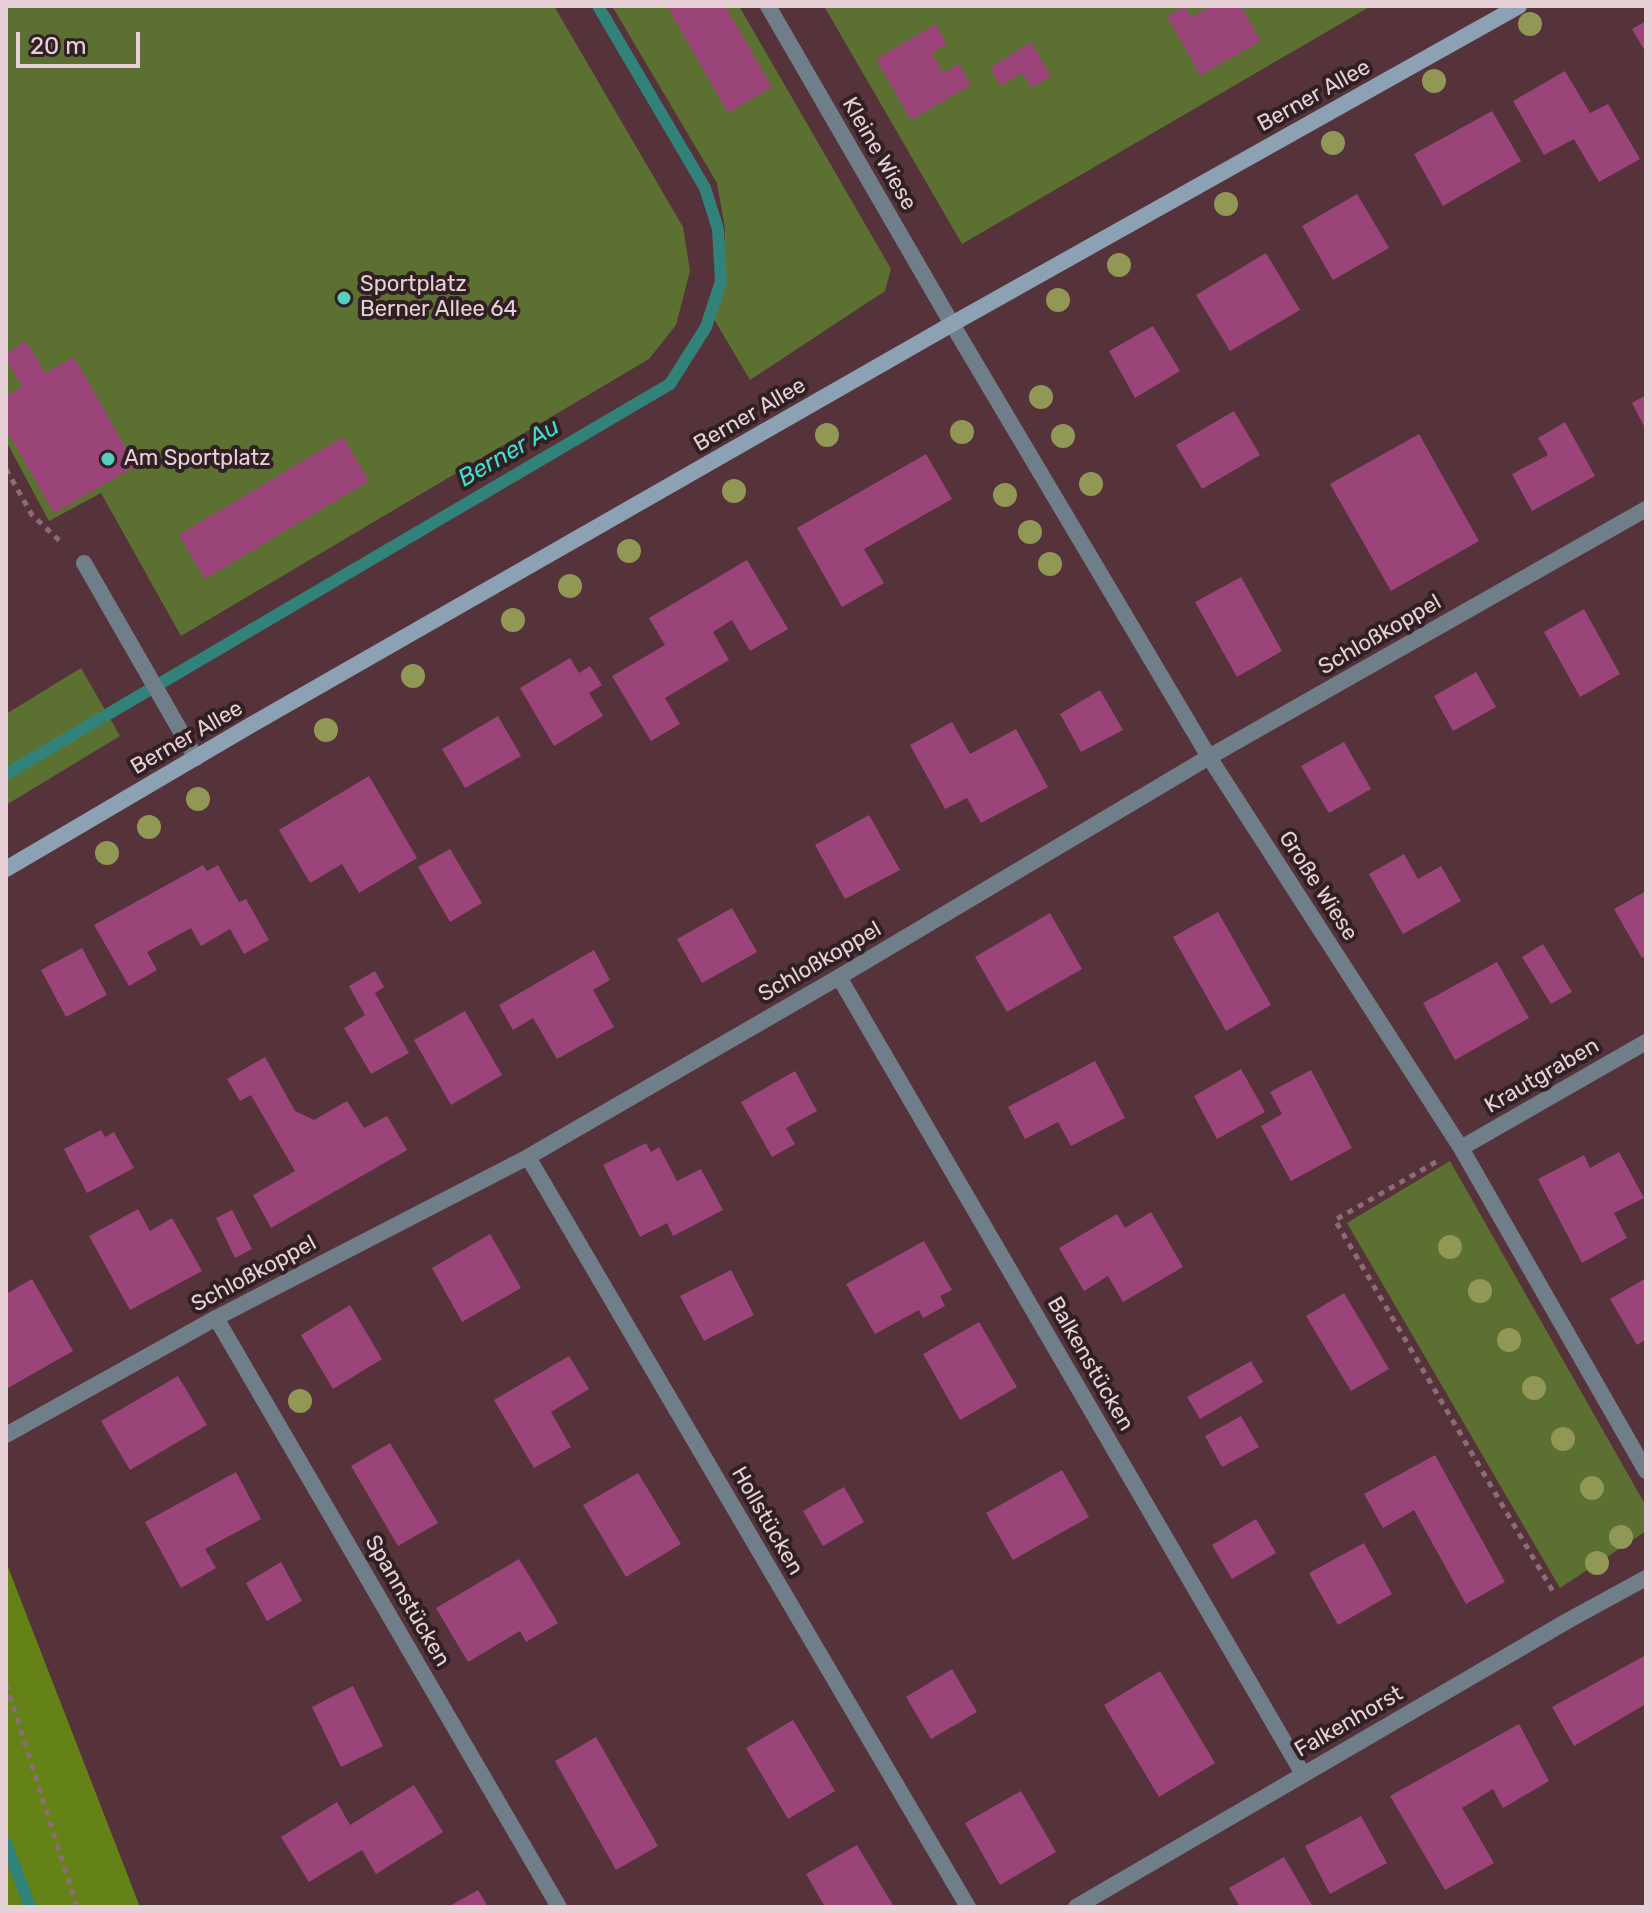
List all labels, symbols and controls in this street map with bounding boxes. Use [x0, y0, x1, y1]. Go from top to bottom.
scale bar [20, 16, 144, 66]
text: 20 m [30, 32, 87, 60]
street label: Berner Allee [1253, 54, 1375, 138]
street label: Kleine Wiese [836, 93, 922, 215]
place label: Sportplatz Berner Allee 64 [360, 272, 517, 324]
marker: Sportplatz Berner Allee 64 [335, 289, 353, 307]
street label: Berner Allee [689, 372, 811, 458]
water label: Berner Au [453, 412, 565, 494]
place label: Am Sportplatz [124, 446, 270, 472]
marker: Am Sportplatz [99, 450, 117, 468]
street label: Schloßkoppel [1314, 589, 1446, 681]
street label: Berner Allee [126, 695, 248, 781]
street label: Große Wiese [1273, 826, 1363, 946]
street label: Schloßkoppel [754, 916, 886, 1008]
street label: Krautgraben [1480, 1033, 1604, 1119]
street label: Schloßkoppel [187, 1230, 321, 1318]
street label: Balkenstücken [1041, 1292, 1139, 1436]
street label: Hollstücken [725, 1462, 809, 1580]
street label: Spannstücken [359, 1531, 455, 1671]
street label: Falkenhorst [1290, 1680, 1408, 1764]

